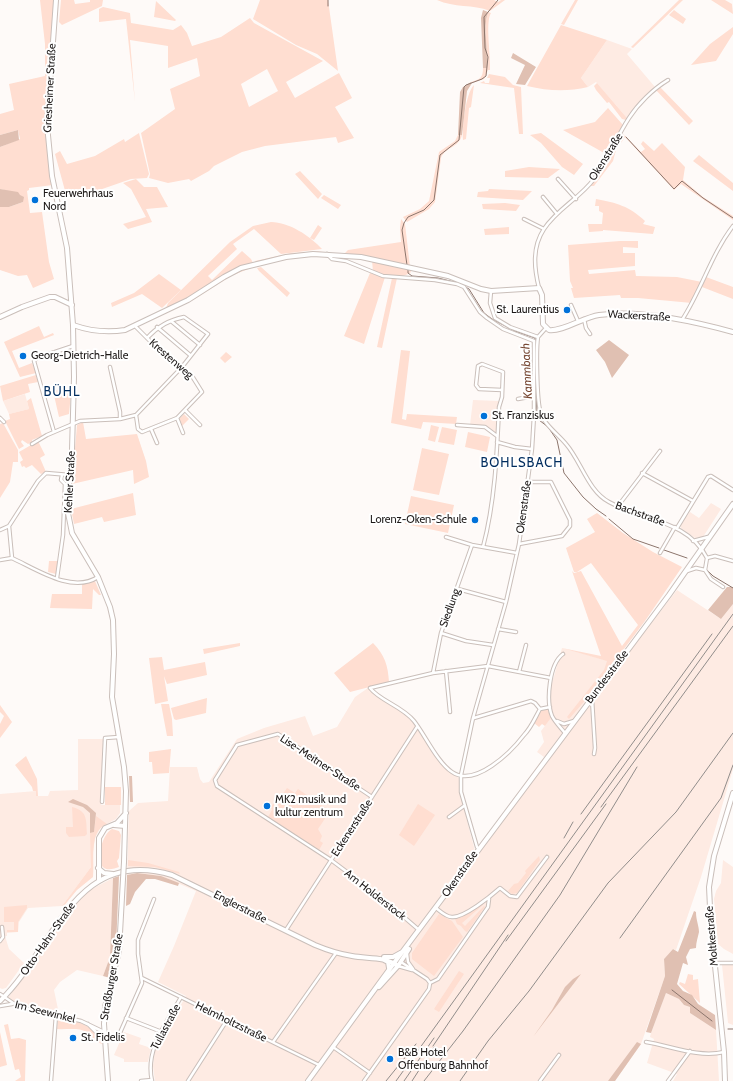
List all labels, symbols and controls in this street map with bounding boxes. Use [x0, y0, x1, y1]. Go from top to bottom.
street label: Griesheimer Straße [41, 43, 59, 133]
street label: Okenstraße [586, 131, 626, 183]
place label: Feuerwehrhaus Nord [43, 187, 113, 213]
marker: Feuerwehrhaus Nord [30, 195, 40, 205]
place label: St. Laurentius [496, 303, 559, 317]
marker: St. Laurentius [562, 305, 572, 315]
street label: Wackerstraße [607, 308, 671, 324]
street label: Krestenweg [146, 336, 196, 382]
water label: Kammbach [518, 343, 536, 399]
place label: Georg-Dietrich-Halle [31, 349, 128, 363]
marker: Georg-Dietrich-Halle [18, 351, 28, 361]
district label: BÜHL [44, 384, 80, 400]
place label: St. Franziskus [492, 409, 554, 423]
marker: St. Franziskus [479, 411, 489, 421]
street label: Kehler Straße [62, 451, 78, 513]
district label: BOHLSBACH [481, 455, 563, 471]
street label: Okenstraße [514, 479, 534, 535]
street label: Bachstraße [613, 499, 667, 529]
place label: Lorenz-Oken-Schule [370, 513, 467, 527]
marker: Lorenz-Oken-Schule [470, 515, 480, 525]
street label: Siedlung [437, 587, 463, 629]
street label: Bundesstraße [583, 648, 631, 706]
street label: Lise-Meitner-Straße [277, 732, 363, 794]
place label: MK2 musik und kultur zentrum [275, 793, 346, 819]
street label: Eckenerstraße [329, 797, 375, 859]
marker: MK2 musik und kultur zentrum [262, 801, 272, 811]
street label: Okenstraße [439, 848, 481, 900]
street label: Am Holderstock [342, 867, 408, 923]
street label: Englerstraße [211, 888, 269, 926]
street label: Otto-Hahn-Straße [18, 900, 78, 978]
street label: Moltkestraße [703, 905, 721, 967]
street label: Straßburger Straße [98, 933, 126, 1021]
street label: Im Seewinkel [13, 998, 77, 1026]
street label: Helmholtzstraße [193, 999, 269, 1045]
street label: Tullastraße [148, 1002, 184, 1052]
place label: St. Fidelis [81, 1031, 125, 1045]
marker: St. Fidelis [68, 1033, 78, 1043]
place label: B&B Hotel Offenburg Bahnhof [398, 1046, 488, 1072]
marker: B&B Hotel Offenburg Bahnhof [385, 1054, 395, 1064]

